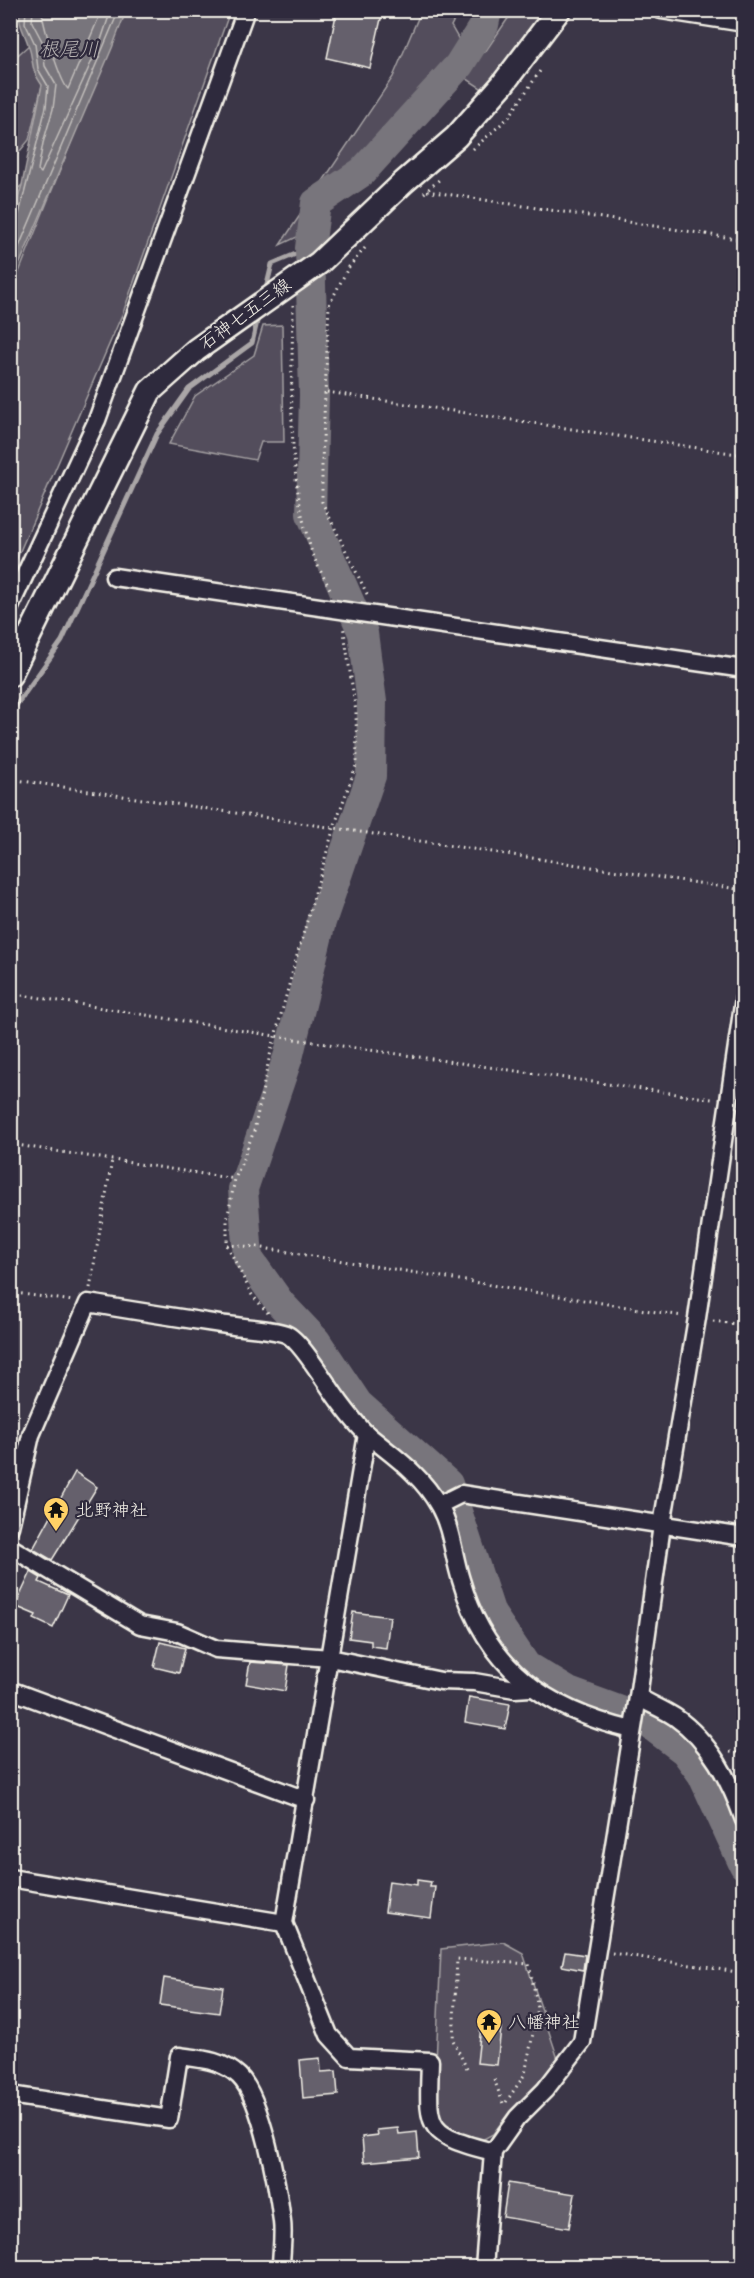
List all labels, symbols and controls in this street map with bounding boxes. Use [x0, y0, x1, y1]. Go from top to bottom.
water label: 根尾川 [39, 32, 99, 67]
street label: 石神七五三線 [192, 269, 298, 359]
place label: 北野神社 [76, 1494, 148, 1526]
temple icon: 北野神社 [41, 1495, 71, 1533]
place label: 八幡神社 [508, 2006, 580, 2038]
temple icon: 八幡神社 [474, 2007, 504, 2045]

